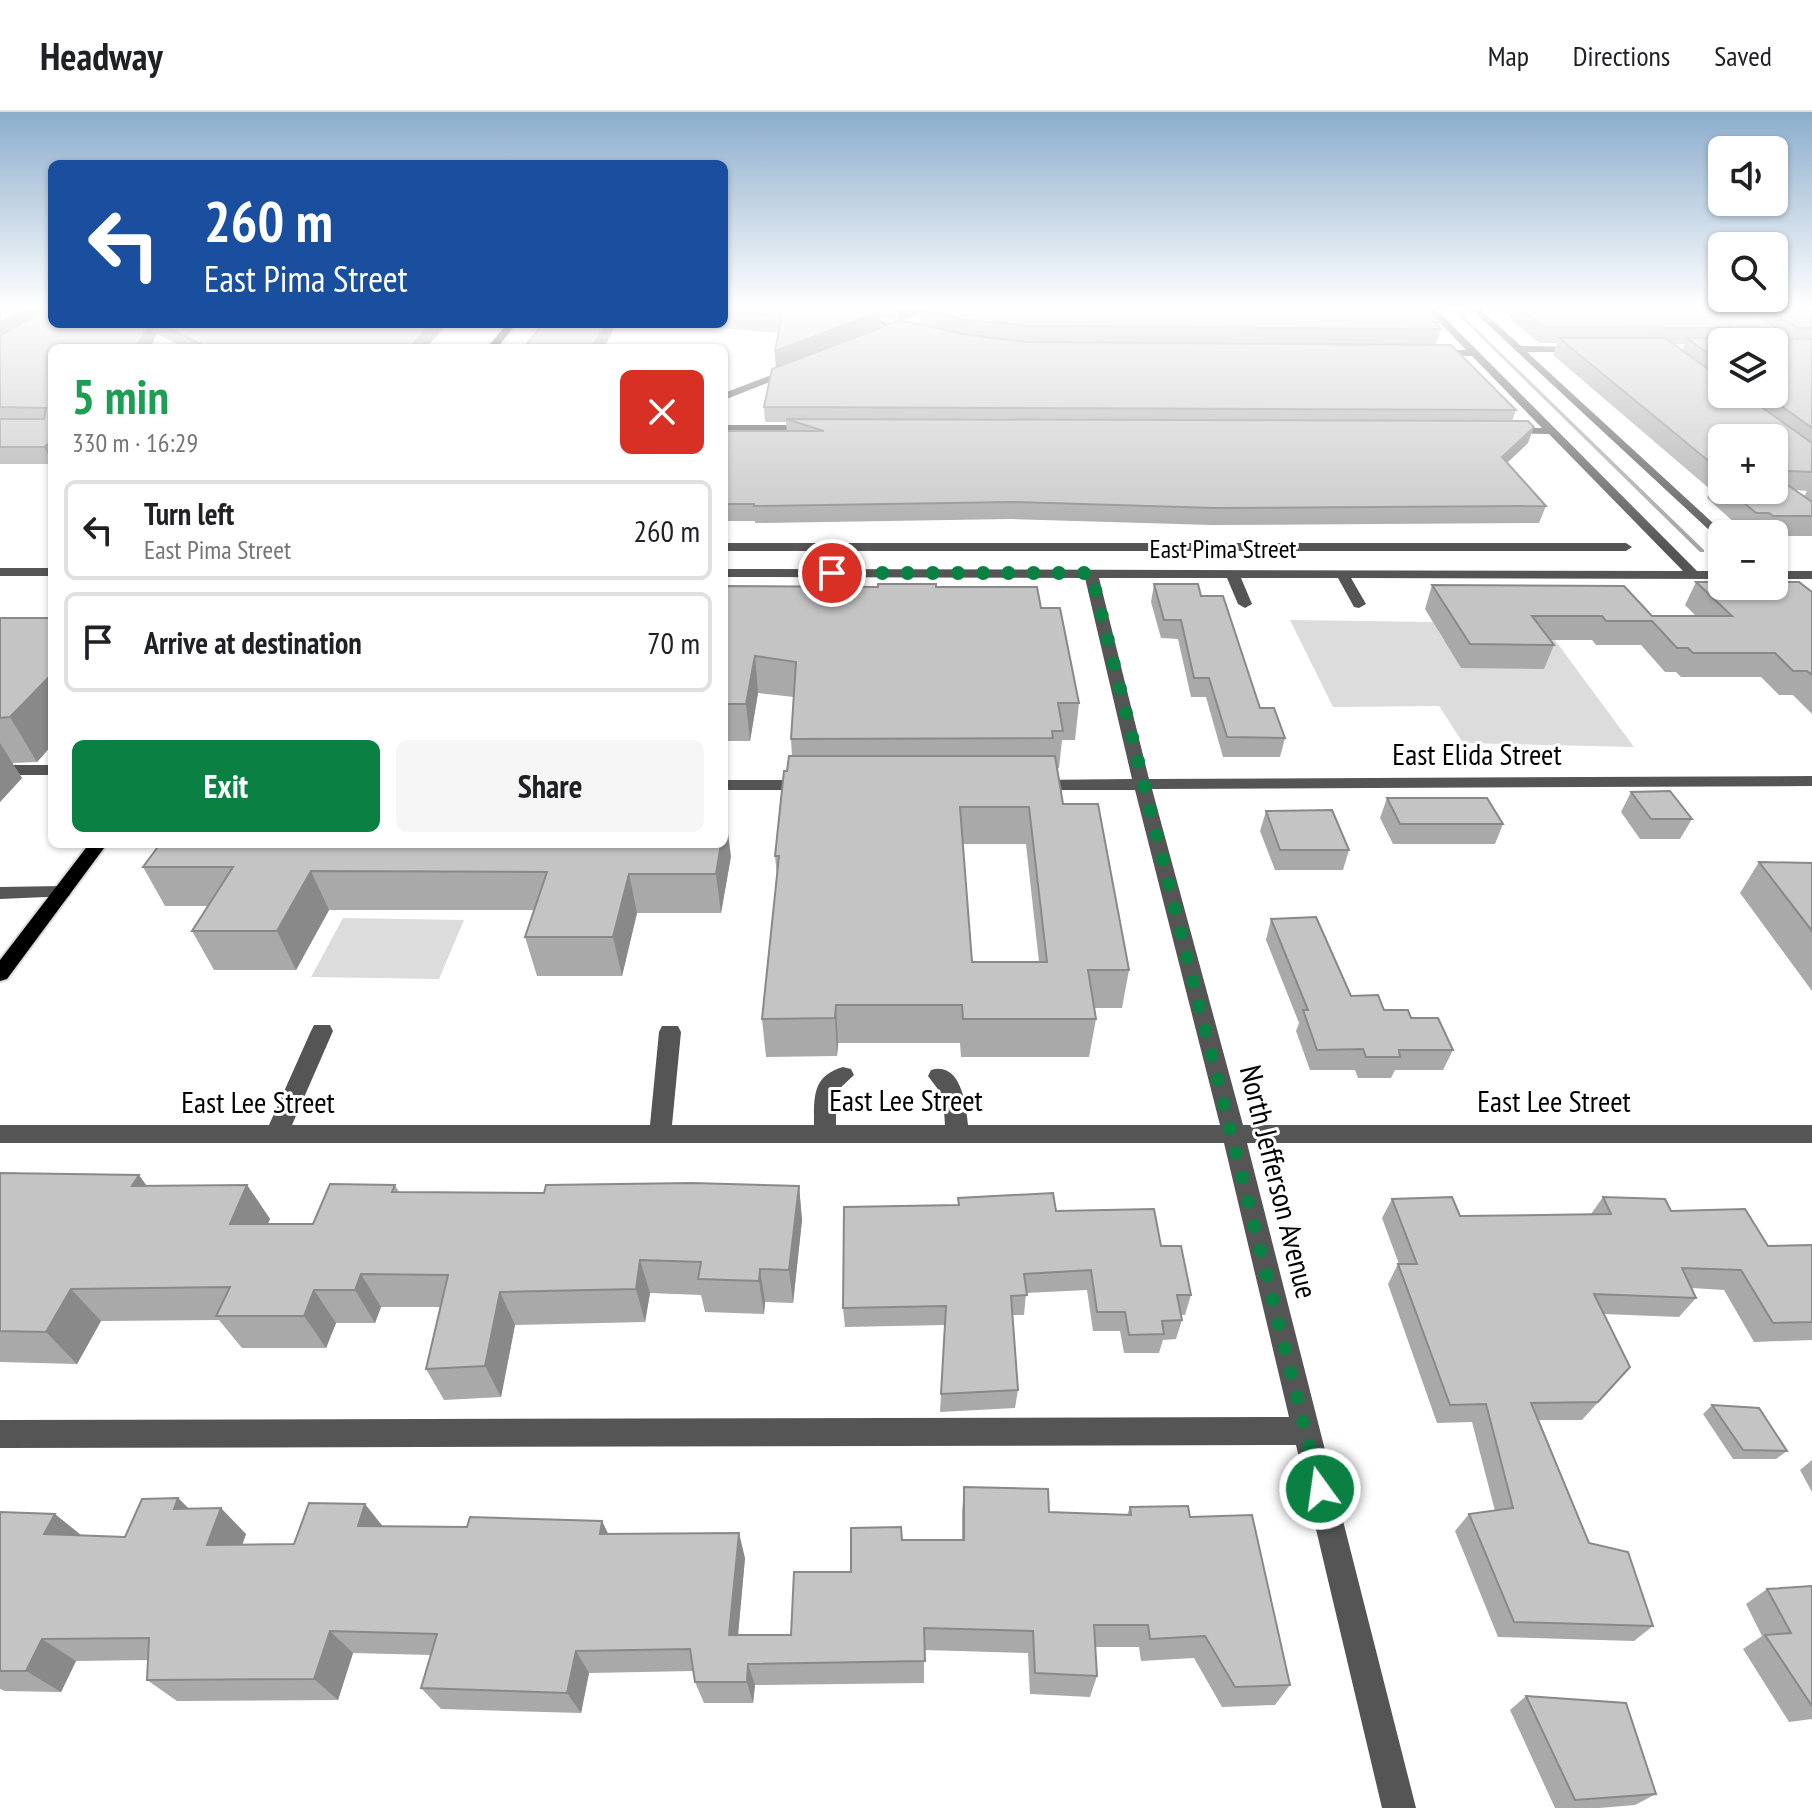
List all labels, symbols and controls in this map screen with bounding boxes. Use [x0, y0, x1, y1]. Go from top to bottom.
text: Headway [40, 31, 163, 80]
text: Map [1488, 37, 1529, 74]
text: Directions [1573, 37, 1670, 74]
text: Saved [1714, 37, 1772, 74]
map controls [1708, 136, 1788, 600]
button: sound [1708, 136, 1788, 216]
text: 260 m [204, 185, 333, 257]
icon: left [72, 192, 176, 296]
button: search [1708, 232, 1788, 312]
text: East Pima Street [204, 255, 408, 302]
button: layers [1708, 328, 1788, 408]
text: 5 min [72, 365, 169, 427]
button: close [620, 370, 704, 454]
button: + [1708, 424, 1788, 504]
text: 330 m · 16:29 [72, 426, 198, 459]
text: Turn left [144, 494, 234, 533]
icon: left [76, 508, 120, 552]
text: 260 m [634, 511, 700, 550]
button: − [1708, 520, 1788, 600]
street label: East Pima Street [1149, 532, 1297, 565]
text: East Pima Street [144, 533, 291, 566]
pin [798, 539, 866, 607]
icon: arrive [810, 551, 854, 595]
icon: arrive [76, 620, 120, 664]
text: Arrive at destination [144, 623, 362, 662]
text: 70 m [647, 623, 700, 662]
street label: East Elida Street [1392, 734, 1562, 773]
button: Exit [72, 740, 380, 832]
button: Share [396, 740, 704, 832]
street label: North Jefferson Avenue [1232, 1061, 1327, 1302]
street label: East Lee Street [829, 1080, 984, 1119]
street label: East Lee Street [1477, 1081, 1632, 1120]
street label: East Lee Street [181, 1082, 336, 1121]
position arrow [1278, 1447, 1362, 1531]

